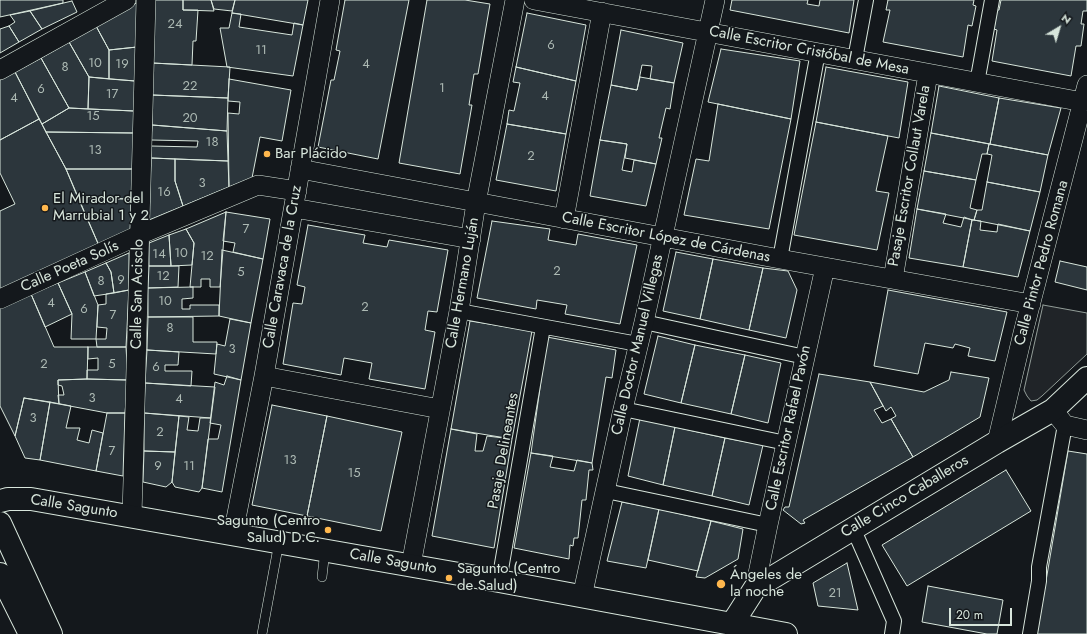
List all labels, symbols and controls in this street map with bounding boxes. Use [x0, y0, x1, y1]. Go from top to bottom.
north arrow [1039, 8, 1079, 48]
text: N [1058, 10, 1075, 28]
house number: 24 [168, 17, 182, 33]
street label: Calle Escritor Cristóbal de Mesa [707, 23, 911, 79]
house number: 6 [547, 38, 555, 54]
house number: 11 [255, 43, 267, 59]
house number: 10 [88, 56, 102, 72]
house number: 19 [115, 57, 129, 73]
house number: 4 [362, 57, 370, 73]
house number: 8 [61, 60, 69, 76]
house number: 22 [183, 79, 197, 95]
house number: 1 [439, 81, 445, 97]
house number: 6 [37, 82, 45, 98]
street label: Pasaje Escritor Collaut Varela [885, 84, 935, 268]
house number: 17 [106, 87, 118, 103]
house number: 4 [541, 89, 549, 105]
house number: 4 [10, 91, 18, 107]
house number: 15 [86, 109, 100, 125]
house number: 20 [182, 111, 198, 127]
house number: 18 [206, 135, 218, 151]
house number: 13 [89, 143, 101, 159]
place label: Bar Plácido [275, 145, 347, 163]
marker: Bar Plácido [262, 149, 272, 159]
house number: 2 [527, 149, 535, 165]
house number: 3 [198, 176, 206, 192]
street label: Calle Pintor Pedro Romana [1011, 178, 1073, 348]
street label: Calle Caravaca de la Cruz [260, 184, 306, 350]
house number: 16 [157, 185, 171, 201]
place label: El Mirador del Marrubial 1 y 2 [53, 190, 149, 225]
marker: El Mirador del Marrubial 1 y 2 [40, 203, 50, 213]
street label: Calle Escritor López de Cárdenas [560, 209, 772, 267]
street label: Calle Hermano Luján [443, 216, 483, 350]
house number: 7 [243, 222, 249, 238]
street label: Calle Poeta Solís [18, 237, 122, 297]
street label: Calle San Acisclo [128, 239, 148, 349]
house number: 10 [174, 246, 188, 262]
house number: 14 [152, 247, 166, 263]
house number: 12 [200, 249, 214, 265]
street label: Calle Doctor Manuel Villegas [608, 253, 668, 437]
house number: 2 [553, 264, 561, 280]
house number: 5 [237, 265, 245, 281]
house number: 12 [156, 269, 170, 285]
house number: 9 [117, 273, 125, 289]
house number: 8 [97, 274, 105, 290]
house number: 10 [158, 294, 172, 310]
house number: 4 [47, 296, 55, 312]
house number: 2 [361, 300, 369, 316]
house number: 6 [80, 302, 88, 318]
house number: 7 [110, 308, 116, 324]
house number: 8 [166, 321, 174, 337]
house number: 3 [228, 342, 236, 358]
street label: Calle Escritor Rafael Pavón [763, 344, 815, 512]
house number: 2 [40, 357, 48, 373]
house number: 5 [108, 357, 116, 373]
house number: 6 [152, 360, 160, 376]
house number: 3 [88, 391, 96, 407]
house number: 4 [175, 392, 183, 408]
street label: Pasaje Delineantes [485, 392, 523, 510]
house number: 3 [29, 411, 37, 427]
house number: 2 [156, 425, 164, 441]
house number: 7 [109, 444, 115, 460]
street label: Calle Cinco Caballeros [838, 452, 972, 542]
house number: 13 [284, 453, 296, 469]
house number: 9 [154, 459, 162, 475]
house number: 11 [183, 459, 195, 475]
house number: 15 [347, 466, 361, 482]
street label: Calle Sagunto [29, 491, 119, 523]
place label: Sagunto (Centro Salud) D.C. [217, 512, 320, 547]
marker: Sagunto (Centro Salud) D.C. [323, 525, 333, 535]
street label: Calle Sagunto [348, 545, 438, 579]
place label: Sagunto (Centro de Salud) [457, 560, 560, 595]
place label: Ángeles de la noche [730, 566, 802, 601]
marker: Sagunto (Centro de Salud) [444, 573, 454, 583]
marker: Ángeles de la noche [715, 578, 727, 590]
house number: 21 [828, 586, 842, 602]
scale bar [951, 600, 1014, 626]
text: 20 m [956, 606, 983, 624]

